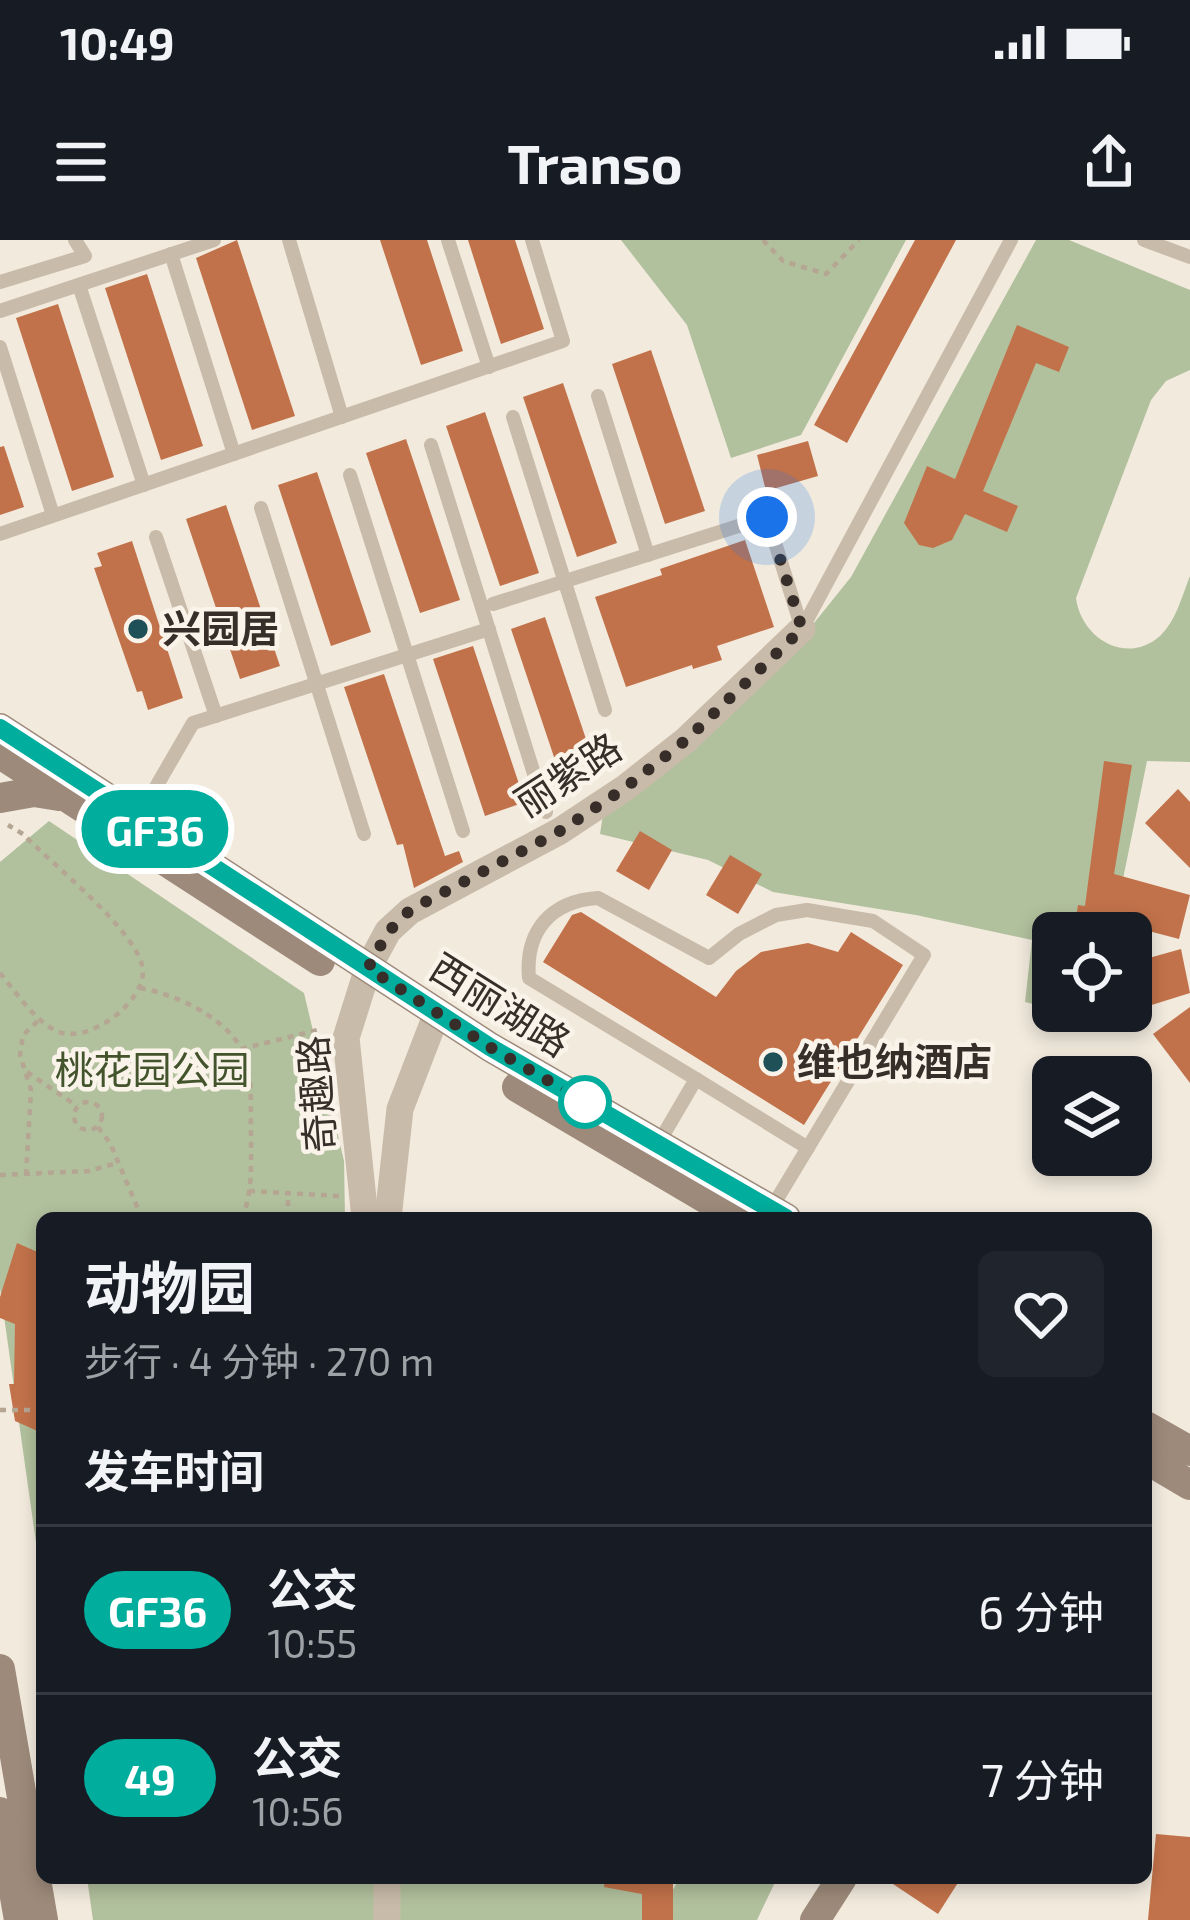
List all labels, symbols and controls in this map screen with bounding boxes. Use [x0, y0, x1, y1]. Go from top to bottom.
text: 10:49 [60, 15, 175, 69]
icon: menu [48, 129, 114, 195]
icon: share [1076, 129, 1142, 195]
text: Transo [507, 130, 683, 195]
your location [737, 487, 797, 547]
place label: 兴园居 [162, 604, 279, 651]
marker: 兴园居 [125, 616, 151, 642]
street label: 丽紫路 [505, 722, 629, 825]
line badge: GF36 [71, 790, 239, 868]
text: GF36 [105, 804, 205, 854]
map controls [1032, 912, 1152, 1176]
button: locate [1032, 912, 1152, 1032]
street label: 西丽湖路 [422, 942, 579, 1065]
street label: 奇趣路 [288, 1034, 343, 1154]
place label: 维也纳酒店 [797, 1037, 992, 1084]
park label: 桃花园公园 [54, 1045, 250, 1092]
marker: 维也纳酒店 [760, 1049, 786, 1075]
button: layers [1032, 1056, 1152, 1176]
unlabelled marker [560, 1077, 610, 1127]
button: heart [978, 1251, 1104, 1377]
text: 动物园 [84, 1252, 255, 1320]
text: 步行 · 4 分钟 · 270 m [84, 1337, 434, 1384]
text: 发车时间 [84, 1443, 264, 1497]
text: 公交 [267, 1561, 357, 1615]
text: 6 分钟 [978, 1584, 1104, 1638]
text: GF36 [108, 1585, 207, 1635]
text: 10:55 [267, 1619, 357, 1666]
text: 公交 [252, 1729, 342, 1783]
text: 7 分钟 [981, 1752, 1104, 1806]
text: 49 [124, 1753, 176, 1803]
text: 10:56 [252, 1787, 343, 1834]

